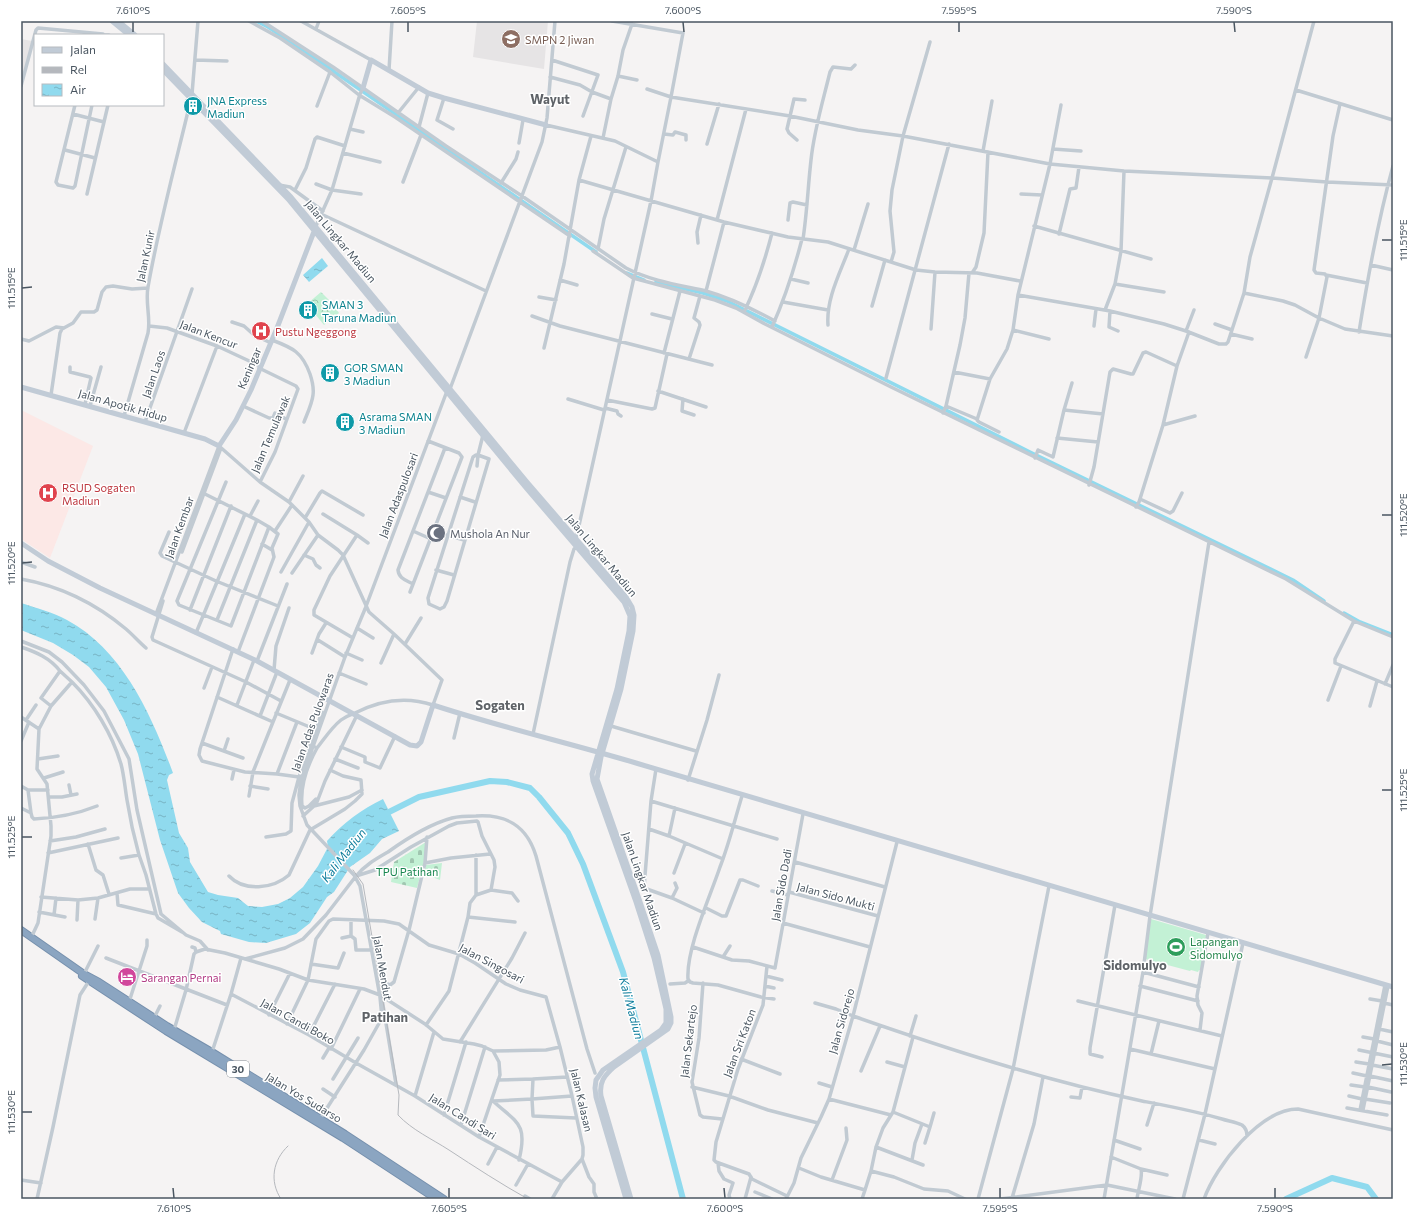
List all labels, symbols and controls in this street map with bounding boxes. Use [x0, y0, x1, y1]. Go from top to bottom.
text: 7.610°S [116, 4, 150, 16]
text: 7.605°S [390, 4, 426, 16]
text: 7.600°S [665, 4, 701, 16]
text: 7.595°S [941, 4, 977, 16]
text: 7.590°S [1216, 4, 1252, 16]
school or university icon: SMPN 2 Jiwan [500, 28, 522, 50]
place label: SMPN 2 Jiwan [525, 33, 594, 47]
legend [34, 34, 164, 106]
text: Jalan [70, 42, 96, 57]
text: Rel [70, 62, 87, 76]
text: Air [70, 82, 86, 96]
district label: Wayut [530, 91, 570, 107]
place label: JNA Express Madiun [207, 94, 267, 120]
building icon: JNA Express Madiun [182, 95, 204, 117]
street label: Jalan Lingkar Madiun [302, 197, 379, 285]
text: 111.515°E [1397, 219, 1409, 261]
street label: Jalan Kunir [133, 228, 158, 283]
text: 111.515°E [5, 267, 17, 309]
place label: SMAN 3 Taruna Madiun [322, 298, 396, 324]
building icon: SMAN 3 Taruna Madiun [297, 299, 319, 321]
street label: Jalan Kencur [178, 317, 240, 352]
hospital icon: Pustu Ngeggong [250, 320, 272, 342]
place label: Pustu Ngeggong [275, 325, 356, 338]
street label: Keningar [234, 345, 264, 391]
street label: Jalan Laos [139, 349, 168, 400]
place label: GOR SMAN 3 Madiun [344, 361, 403, 387]
building icon: GOR SMAN 3 Madiun [319, 362, 341, 384]
street label: Jalan Apotik Hidup [77, 386, 169, 425]
street label: Jalan Temulawak [248, 393, 293, 475]
place label: Asrama SMAN 3 Madiun [359, 410, 432, 436]
building icon: Asrama SMAN 3 Madiun [334, 411, 356, 433]
street label: Jalan Adaspulosari [376, 450, 421, 540]
place label: RSUD Sogaten Madiun [62, 481, 135, 507]
hospital icon: RSUD Sogaten Madiun [37, 482, 59, 504]
text: 111.520°E [1397, 493, 1409, 537]
street label: Jalan Kembar [162, 494, 197, 560]
street label: Jalan Lingkar Madiun [563, 511, 640, 599]
mosque icon: Mushola An Nur [425, 522, 447, 544]
place label: Mushola An Nur [450, 527, 531, 540]
text: 111.520°E [5, 541, 17, 585]
street label: Jalan Adas Pulowaras [288, 671, 337, 774]
district label: Sogaten [475, 697, 525, 713]
text: 111.525°E [1397, 769, 1409, 811]
text: 111.525°E [5, 816, 17, 858]
water label: Kali Madiun [318, 825, 368, 885]
street label: Jalan Lingkar Madiun [619, 830, 666, 932]
street label: Jalan Sido Dadi [768, 848, 795, 922]
park label: TPU Patihan [376, 865, 438, 878]
street label: Jalan Sido Mukti [795, 879, 877, 914]
street label: Jalan Mendut [370, 935, 395, 1002]
place label: Lapangan Sidomulyo [1190, 935, 1243, 961]
sports icon: Lapangan Sidomulyo [1165, 936, 1187, 958]
street label: Jalan Singosari [457, 940, 527, 987]
district label: Sidomulyo [1103, 957, 1167, 973]
hotel icon: Sarangan Pernai [116, 966, 138, 988]
place label: Sarangan Pernai [141, 971, 222, 984]
water label: Kali Madiun [617, 975, 647, 1041]
street label: Jalan Sidorejo [825, 986, 858, 1056]
street label: Jalan Candi Boko [258, 995, 338, 1048]
street label: Jalan Sekartejo [677, 1003, 700, 1079]
street label: Jalan Sri Katon [720, 1007, 759, 1079]
district label: Patihan [362, 1009, 408, 1025]
text: 111.530°E [1397, 1042, 1409, 1086]
road number: 30 [227, 1061, 249, 1077]
street label: Jalan Kalasan [567, 1067, 596, 1133]
street label: Jalan Yos Sudarso [263, 1069, 345, 1126]
text: 111.530°E [5, 1090, 17, 1134]
street label: Jalan Candi Sari [427, 1090, 499, 1143]
text: 7.610°S [157, 1202, 191, 1214]
text: 7.605°S [431, 1202, 467, 1214]
text: 7.600°S [707, 1202, 743, 1214]
text: 7.595°S [982, 1202, 1018, 1214]
text: 7.590°S [1257, 1202, 1293, 1214]

